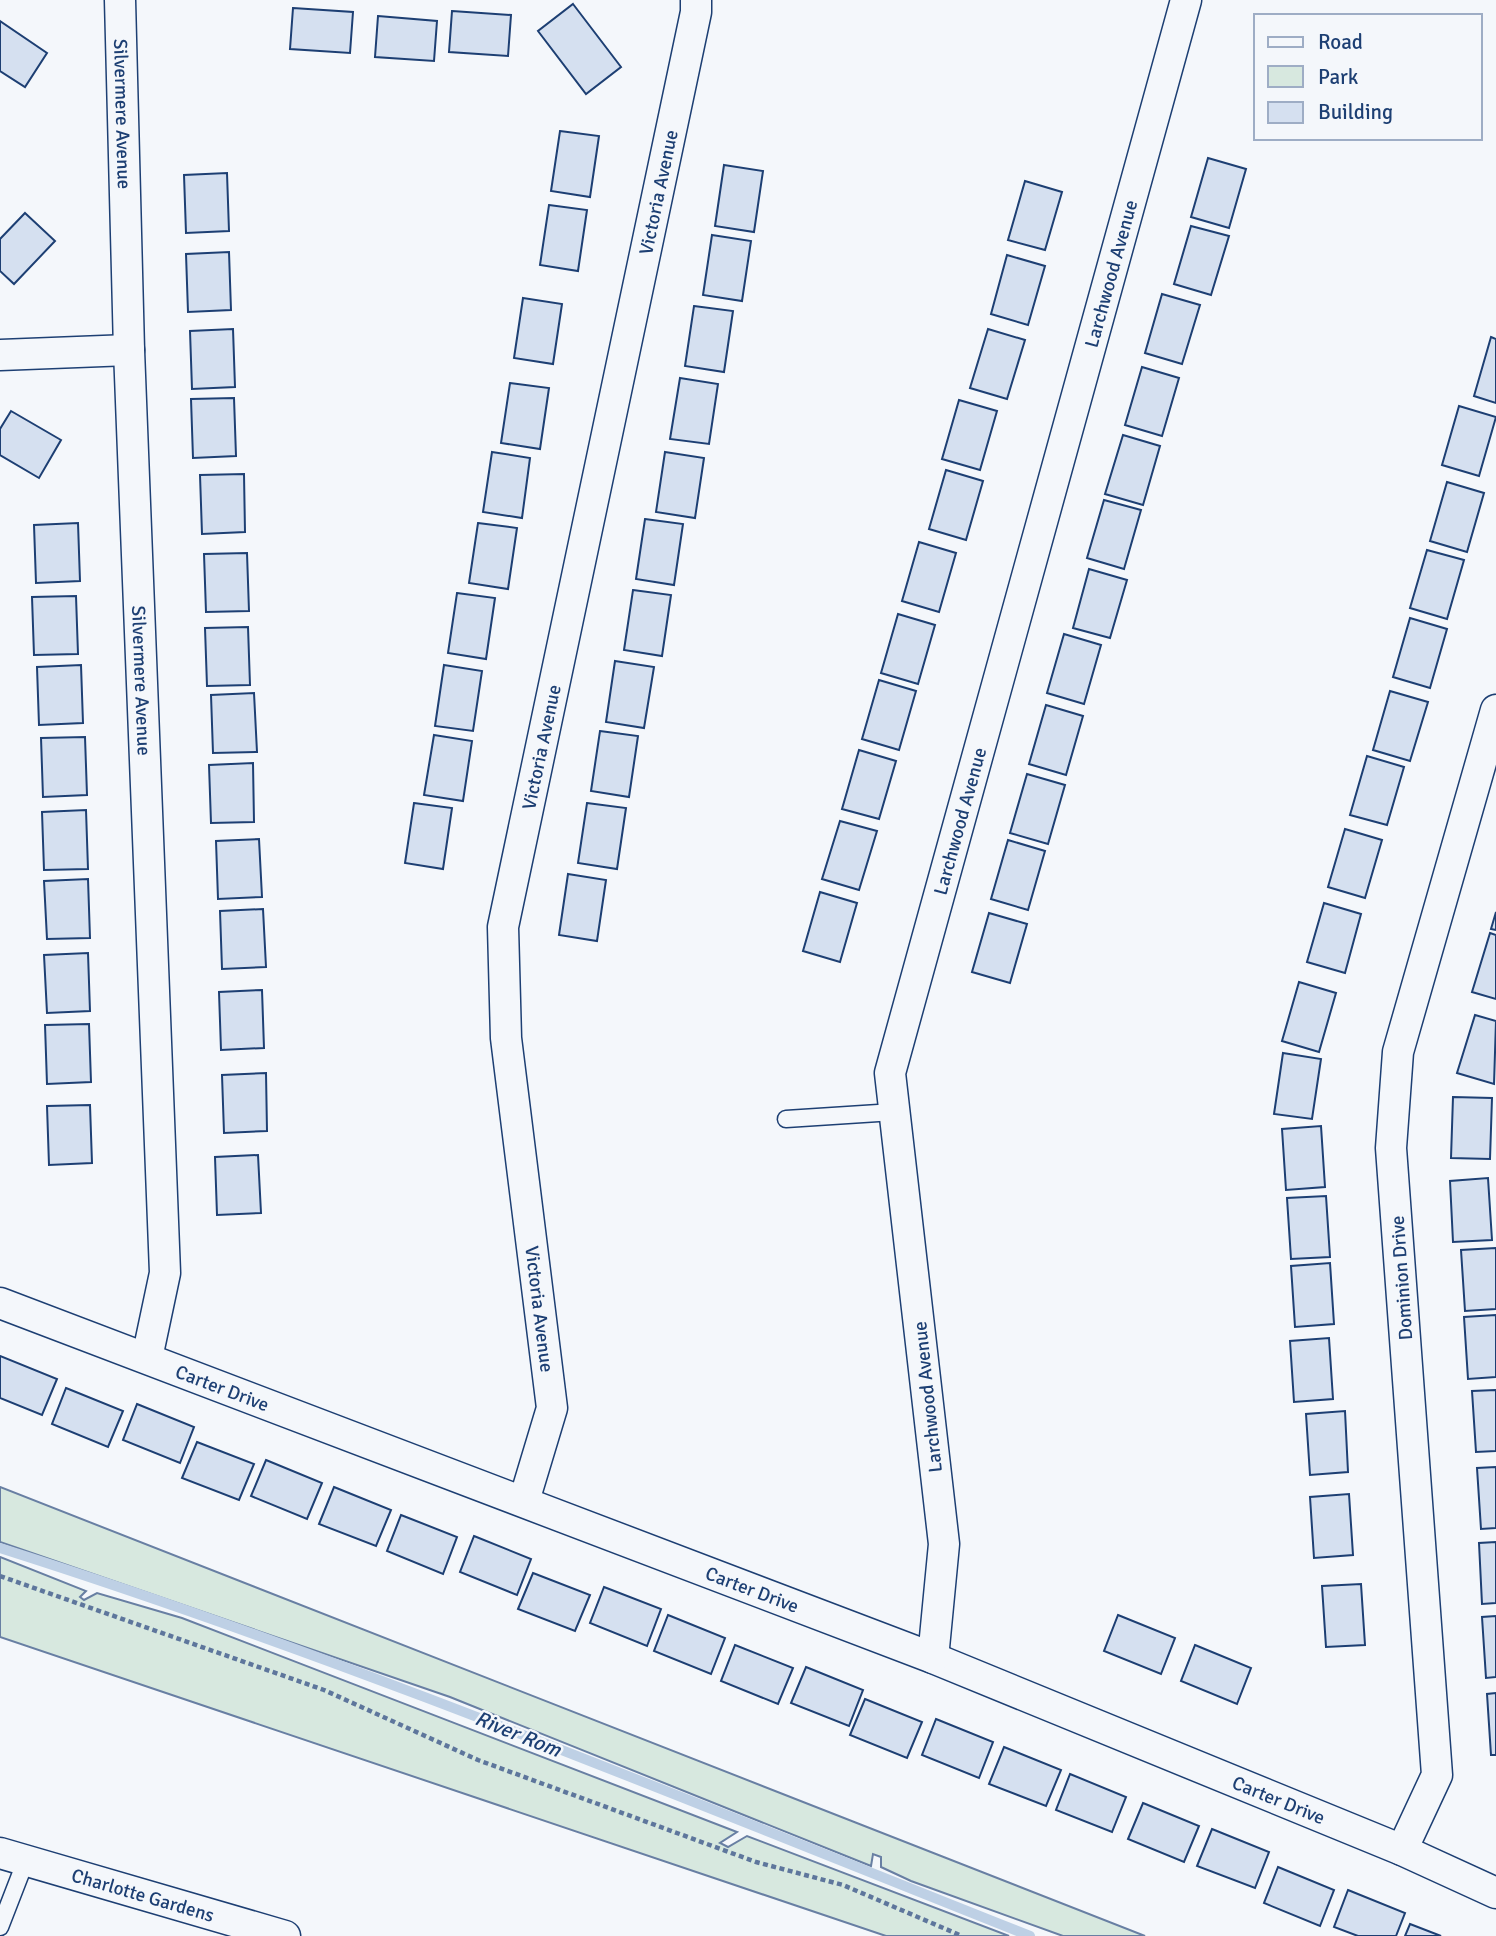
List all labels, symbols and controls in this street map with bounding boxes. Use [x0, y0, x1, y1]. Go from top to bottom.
legend [1254, 14, 1482, 140]
text: Road [1318, 29, 1363, 55]
street label: Silvermere Avenue [108, 38, 136, 190]
text: Park [1318, 64, 1359, 90]
text: Building [1318, 99, 1393, 125]
street label: Victoria Avenue [634, 128, 684, 257]
street label: Larchwood Avenue [1080, 197, 1143, 350]
street label: Silvermere Avenue [126, 605, 156, 756]
street label: Victoria Avenue [517, 682, 567, 812]
street label: Larchwood Avenue [929, 745, 992, 898]
street label: Dominion Drive [1386, 1215, 1418, 1341]
street label: Victoria Avenue [519, 1245, 559, 1374]
street label: Larchwood Avenue [908, 1320, 948, 1474]
street label: Carter Drive [172, 1360, 272, 1417]
street label: Carter Drive [702, 1562, 802, 1619]
water label: River Rom [471, 1705, 566, 1763]
street label: Carter Drive [1229, 1771, 1328, 1830]
street label: Charlotte Gardens [69, 1863, 217, 1928]

